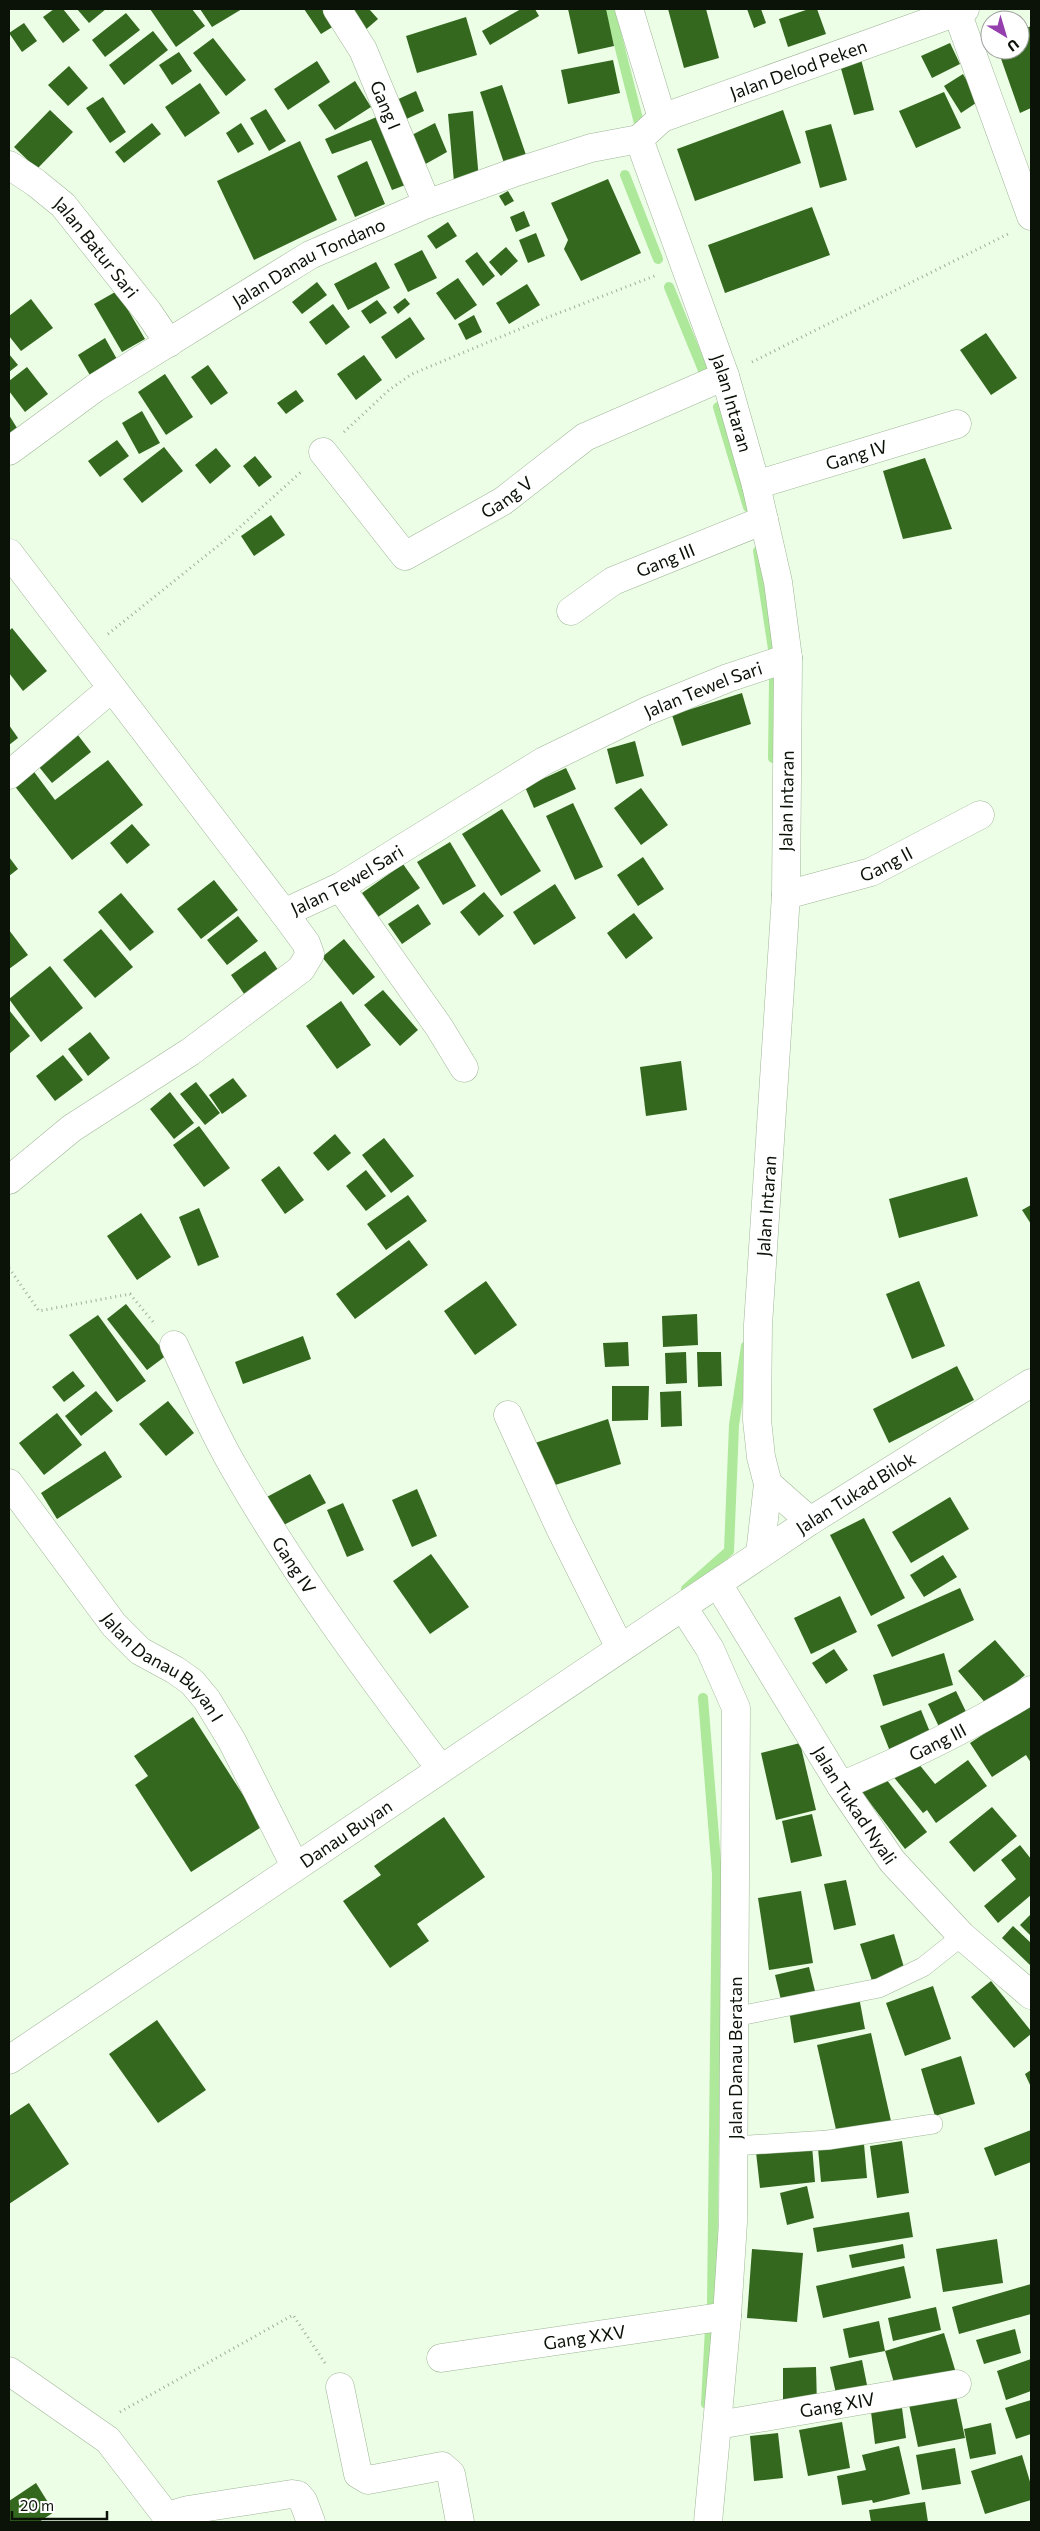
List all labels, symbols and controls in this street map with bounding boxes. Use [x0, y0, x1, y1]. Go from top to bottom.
north arrow [980, 10, 1030, 60]
street label: Jalan Delod Peken [727, 34, 870, 104]
text: U [1004, 36, 1023, 55]
street label: Gang I [366, 77, 406, 133]
street label: Jalan Batur Sari [50, 191, 143, 302]
street label: Jalan Danau Tondano [228, 213, 389, 312]
street label: Jalan Intaran [707, 351, 757, 455]
street label: Gang IV [823, 435, 890, 474]
street label: Gang V [477, 471, 537, 522]
street label: Gang III [633, 538, 698, 582]
street label: Jalan Tewel Sari [640, 656, 765, 722]
street label: Jalan Intaran [774, 750, 798, 852]
street label: Jalan Tewel Sari [287, 840, 407, 919]
street label: Gang II [857, 841, 916, 886]
street label: Jalan Intaran [751, 1155, 781, 1257]
street label: Jalan Tukad Bilok [791, 1447, 920, 1538]
street label: Gang IV [268, 1532, 321, 1598]
street label: Jalan Danau Buyan I [97, 1608, 229, 1726]
street label: Gang III [905, 1718, 970, 1765]
street label: Jalan Tukad Nyali [808, 1742, 902, 1868]
street label: Danau Buyan [296, 1794, 396, 1872]
street label: Jalan Danau Beratan [724, 1977, 746, 2139]
street label: Gang XXV [542, 2320, 627, 2354]
street label: Gang XIV [798, 2387, 876, 2422]
scale bar [12, 2488, 108, 2520]
text: 20 m [20, 2496, 54, 2514]

